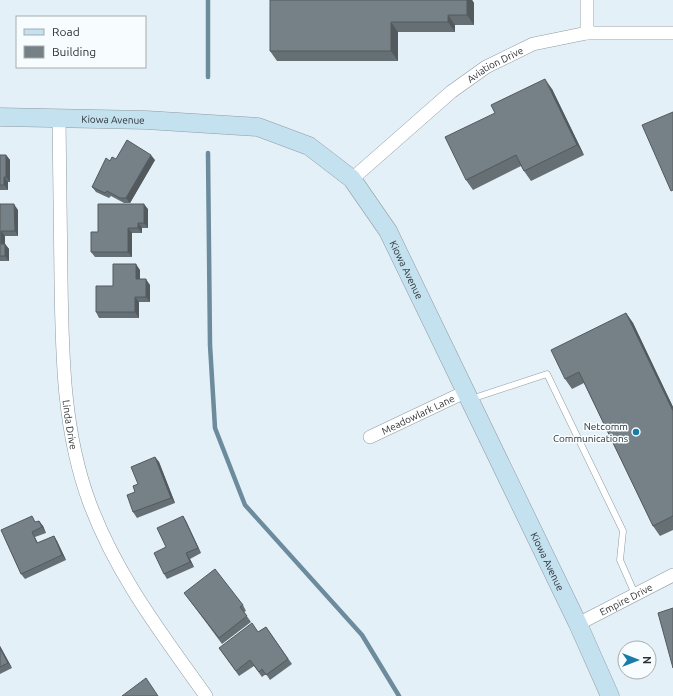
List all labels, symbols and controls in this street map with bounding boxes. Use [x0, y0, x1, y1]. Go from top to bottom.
legend [16, 16, 146, 68]
text: Road [52, 25, 80, 38]
text: Building [52, 45, 96, 58]
street label: Aviation Drive [465, 45, 525, 85]
street label: Kiowa Avenue [81, 114, 145, 126]
street label: Kiowa Avenue [387, 239, 425, 301]
street label: Meadowlark Lane [380, 393, 456, 437]
street label: Linda Drive [61, 399, 79, 451]
place label: Netcomm Communications [553, 421, 628, 444]
marker: Netcomm Communications [631, 427, 641, 437]
street label: Kiowa Avenue [528, 531, 566, 593]
street label: Empire Drive [598, 582, 654, 618]
north arrow [617, 640, 657, 680]
text: N [641, 656, 653, 664]

